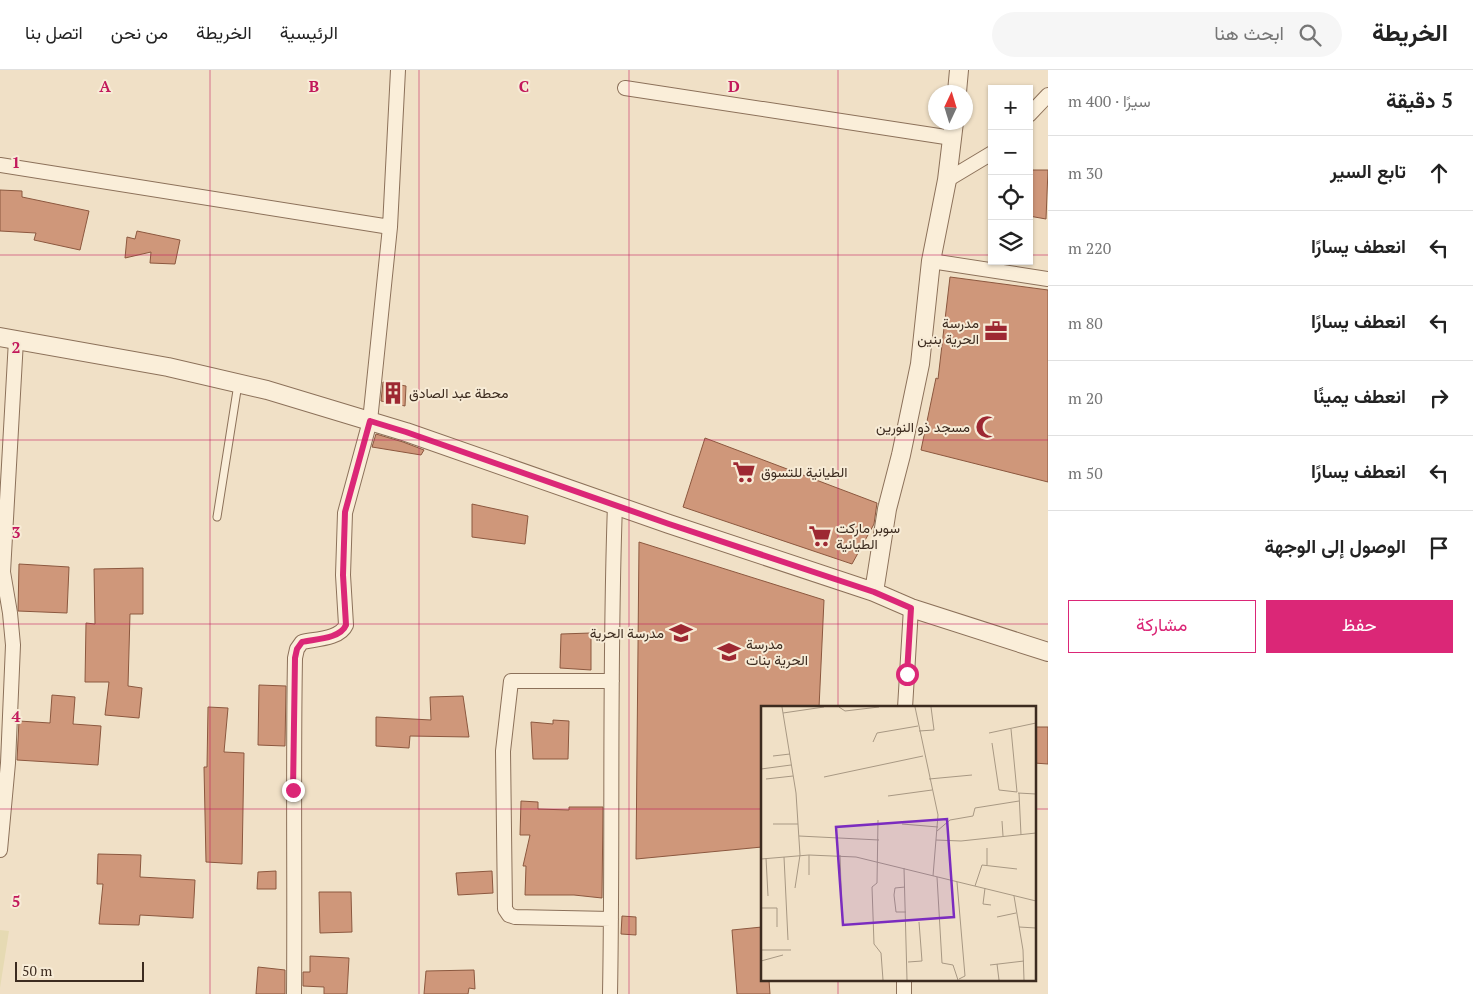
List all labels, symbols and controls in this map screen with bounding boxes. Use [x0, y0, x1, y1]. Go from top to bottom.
search box [992, 12, 1342, 57]
text: الخريطة [1372, 16, 1448, 48]
text: اتصل بنا [25, 20, 83, 44]
text: من نحن [111, 20, 168, 44]
text: الخريطة [196, 20, 252, 44]
text: الرئيسية [280, 20, 338, 44]
text: ابحث هنا [1214, 20, 1284, 45]
icon: search [1296, 21, 1324, 49]
text: A [99, 75, 111, 97]
text: B [309, 75, 319, 97]
text: C [519, 75, 529, 97]
text: D [728, 75, 740, 97]
north arrow [928, 85, 973, 130]
map controls [988, 85, 1033, 265]
button: + [988, 85, 1033, 130]
text: 5 دقيقة [1386, 86, 1453, 114]
text: سيرًا · 400 m [1068, 90, 1151, 112]
button: − [988, 130, 1033, 175]
text: 1 [11, 151, 21, 173]
text: تابع السير [1330, 158, 1406, 183]
icon: ahead [1425, 159, 1453, 187]
text: 30 m [1068, 162, 1103, 184]
button: locate [988, 175, 1033, 220]
button: layers [988, 220, 1033, 265]
text: انعطف يسارًا [1311, 233, 1406, 258]
icon: left [1425, 234, 1453, 262]
text: 220 m [1068, 237, 1111, 259]
text: انعطف يسارًا [1311, 308, 1406, 333]
icon: left [1425, 309, 1453, 337]
text: 80 m [1068, 312, 1103, 334]
place label: مدرسة الحرية بنين [917, 313, 979, 348]
office icon: مدرسة الحرية بنين [983, 318, 1009, 344]
text: 2 [11, 336, 21, 358]
building icon: محطة عبد الصادق [380, 380, 406, 406]
place label: محطة عبد الصادق [409, 383, 509, 402]
text: انعطف يمينًا [1313, 383, 1406, 408]
icon: right [1425, 384, 1453, 412]
text: 20 m [1068, 387, 1103, 409]
mosque icon: مسجد ذو النورين [974, 414, 1000, 440]
place label: مسجد ذو النورين [876, 417, 970, 436]
text: انعطف يسارًا [1311, 458, 1406, 483]
supermarket icon: الطيانية للتسوق [731, 459, 757, 485]
icon: left [1425, 459, 1453, 487]
place label: الطيانية للتسوق [761, 462, 847, 481]
text: 50 m [1068, 462, 1103, 484]
place label: سوبر ماركت الطيانية [836, 518, 900, 553]
text: 3 [11, 521, 21, 543]
supermarket icon: سوبر ماركت الطيانية [807, 523, 833, 549]
text: الوصول إلى الوجهة [1264, 533, 1406, 558]
icon: arrive [1425, 534, 1453, 562]
button: مشاركة [1068, 600, 1256, 653]
button: حفظ [1266, 600, 1453, 653]
school or university icon: مدرسة الحرية [668, 620, 694, 646]
place label: مدرسة الحرية [590, 623, 664, 642]
place label: مدرسة الحرية بنات [746, 634, 808, 669]
school or university icon: مدرسة الحرية بنات [716, 639, 742, 665]
route start [896, 663, 919, 686]
text: 4 [11, 705, 21, 727]
inset map [761, 706, 1036, 982]
route end [282, 779, 305, 802]
text: 5 [11, 890, 21, 912]
scale bar [15, 959, 144, 982]
text: 50 m [22, 961, 52, 980]

